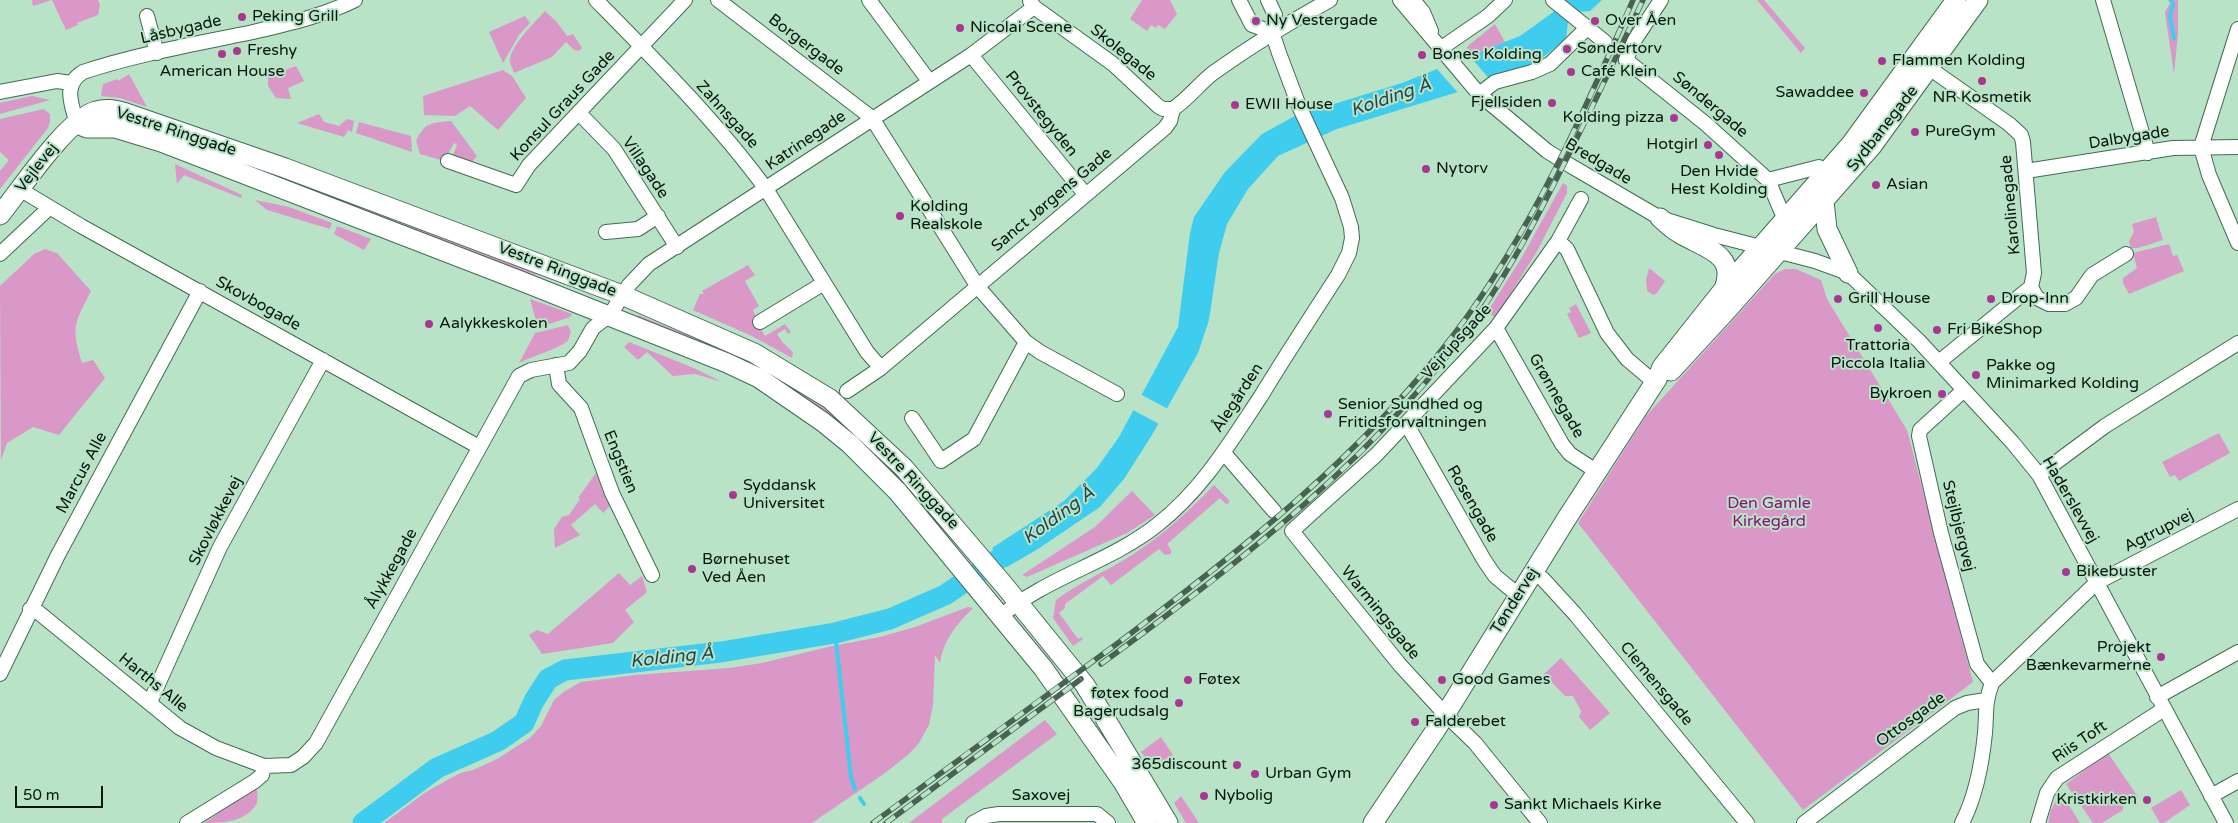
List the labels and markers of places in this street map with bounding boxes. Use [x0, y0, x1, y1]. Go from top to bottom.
place label: Peking Grill [252, 7, 338, 27]
marker: Peking Grill [236, 11, 248, 23]
place label: Ny Vestergade [1266, 11, 1378, 31]
place label: Over Åen [1605, 11, 1676, 31]
marker: Ny Vestergade [1250, 15, 1262, 27]
marker: Over Åen [1589, 15, 1601, 27]
place label: Nicolai Scene [970, 18, 1072, 38]
marker: Nicolai Scene [954, 22, 966, 34]
place label: Søndertorv [1577, 39, 1662, 59]
place label: Freshy [247, 41, 297, 61]
marker: Søndertorv [1561, 43, 1573, 55]
marker: Freshy [231, 45, 243, 57]
place label: Bones Kolding [1432, 45, 1542, 65]
marker: American House [216, 48, 228, 60]
marker: Bones Kolding [1416, 49, 1428, 61]
place label: Flammen Kolding [1892, 51, 2025, 71]
marker: Flammen Kolding [1876, 55, 1888, 67]
place label: American House [159, 62, 285, 82]
place label: Café Klein [1581, 62, 1657, 82]
marker: Café Klein [1565, 66, 1577, 78]
marker: NR Kosmetik [1976, 75, 1988, 87]
place label: Sawaddee [1775, 83, 1854, 103]
marker: Sawaddee [1858, 87, 1870, 99]
place label: NR Kosmetik [1932, 88, 2032, 108]
place label: Fjellsiden [1471, 93, 1542, 113]
place label: EWII House [1245, 95, 1333, 115]
marker: Fjellsiden [1546, 97, 1558, 109]
marker: EWII House [1229, 99, 1241, 111]
place label: Kolding pizza [1562, 108, 1664, 128]
marker: Kolding pizza [1668, 112, 1680, 124]
place label: PureGym [1925, 122, 1996, 142]
marker: PureGym [1909, 126, 1921, 138]
place label: Hotgirl [1646, 135, 1698, 155]
marker: Hotgirl [1702, 139, 1714, 151]
marker: Den Hvide Hest Kolding [1713, 149, 1725, 161]
place label: Nytorv [1436, 159, 1488, 179]
place label: Den Hvide Hest Kolding [1670, 162, 1768, 200]
marker: Nytorv [1420, 163, 1432, 175]
place label: Asian [1886, 175, 1928, 195]
marker: Asian [1870, 179, 1882, 191]
place label: Kolding Realskole [910, 197, 982, 235]
marker: Kolding Realskole [894, 210, 906, 222]
place label: Grill House [1848, 289, 1930, 309]
place label: Drop-Inn [2001, 289, 2069, 309]
marker: Grill House [1832, 293, 1844, 305]
marker: Drop-Inn [1985, 293, 1997, 305]
place label: Aalykkeskolen [439, 314, 548, 334]
marker: Aalykkeskolen [423, 318, 435, 330]
place label: Fri BikeShop [1947, 320, 2042, 340]
marker: Trattoria Piccola Italia [1872, 322, 1884, 334]
marker: Fri BikeShop [1931, 324, 1943, 336]
place label: Trattoria Piccola Italia [1831, 336, 1925, 374]
place label: Pakke og Minimarked Kolding [1986, 356, 2139, 394]
marker: Pakke og Minimarked Kolding [1970, 369, 1982, 381]
place label: Bykroen [1869, 384, 1932, 404]
marker: Bykroen [1936, 388, 1948, 400]
place label: Senior Sundhed og Fritidsforvaltningen [1338, 395, 1487, 433]
marker: Senior Sundhed og Fritidsforvaltningen [1322, 408, 1334, 420]
place label: Syddansk Universitet [743, 476, 825, 514]
marker: Syddansk Universitet [727, 489, 739, 501]
place label: Børnehuset Ved Åen [702, 550, 790, 588]
place label: Bikebuster [2076, 562, 2157, 582]
marker: Børnehuset Ved Åen [686, 563, 698, 575]
marker: Bikebuster [2060, 566, 2072, 578]
place label: Projekt Bænkevarmerne [2026, 638, 2151, 676]
marker: Projekt Bænkevarmerne [2155, 651, 2167, 663]
place label: Føtex [1198, 670, 1240, 690]
place label: Good Games [1452, 670, 1550, 690]
marker: Føtex [1182, 674, 1194, 686]
marker: Good Games [1436, 674, 1448, 686]
place label: føtex food Bagerudsalg [1073, 684, 1169, 722]
marker: føtex food Bagerudsalg [1173, 697, 1185, 709]
place label: Falderebet [1425, 712, 1506, 732]
marker: Falderebet [1409, 716, 1421, 728]
place label: 365discount [1131, 755, 1227, 775]
marker: 365discount [1231, 759, 1243, 771]
place label: Urban Gym [1265, 764, 1351, 784]
marker: Urban Gym [1249, 768, 1261, 780]
place label: Nybolig [1214, 786, 1273, 806]
marker: Nybolig [1198, 790, 1210, 802]
place label: Kristkirken [2056, 790, 2137, 810]
marker: Kristkirken [2141, 794, 2153, 806]
place label: Sankt Michaels Kirke [1504, 795, 1661, 815]
marker: Sankt Michaels Kirke [1488, 799, 1500, 811]

